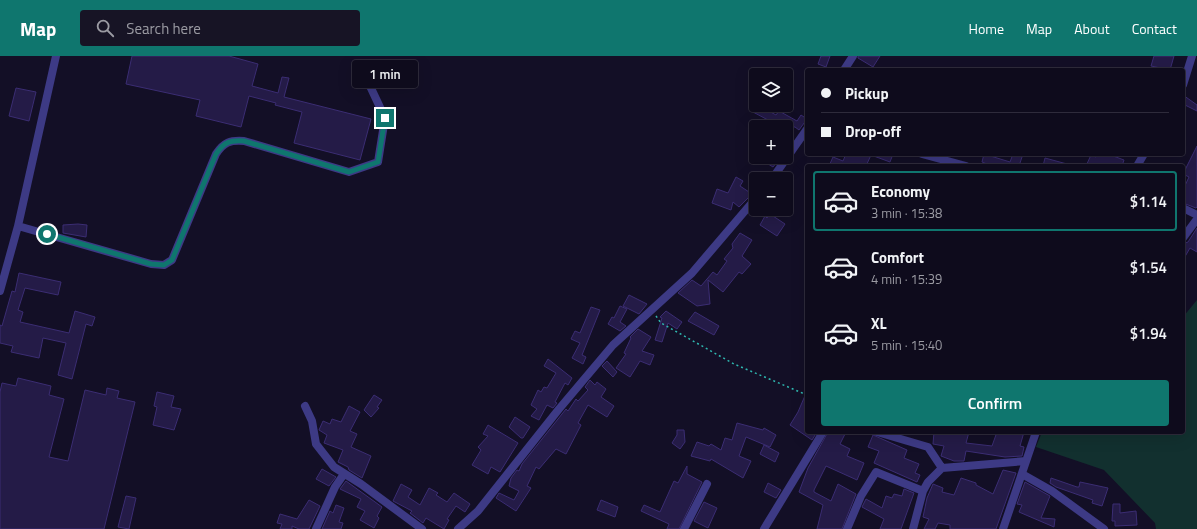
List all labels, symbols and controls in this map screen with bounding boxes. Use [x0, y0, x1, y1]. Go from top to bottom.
search box [80, 10, 360, 46]
text: Map [20, 14, 56, 43]
icon: search [94, 17, 116, 39]
text: Search here [126, 17, 201, 40]
text: Home [969, 18, 1004, 39]
text: Map [1026, 18, 1052, 39]
text: About [1074, 18, 1110, 39]
text: Contact [1132, 18, 1177, 39]
callout: 1 min [352, 60, 418, 88]
text: 1 min [369, 64, 401, 84]
map controls [749, 68, 793, 216]
button: layers [749, 68, 793, 112]
text: Pickup [845, 82, 889, 105]
route end [376, 109, 394, 127]
button: + [749, 120, 793, 164]
text: Drop-off [845, 120, 901, 143]
button: − [749, 172, 793, 216]
text: Economy [871, 180, 930, 203]
icon: car [823, 183, 859, 219]
text: $1.14 [1130, 190, 1167, 213]
text: 3 min · 15:38 [871, 203, 942, 223]
route start [38, 225, 56, 243]
text: Comfort [871, 246, 924, 269]
icon: car [823, 249, 859, 285]
text: $1.54 [1130, 256, 1167, 279]
text: 4 min · 15:39 [871, 269, 942, 289]
text: XL [871, 312, 887, 335]
icon: car [823, 315, 859, 351]
text: $1.94 [1130, 322, 1167, 345]
text: 5 min · 15:40 [871, 335, 942, 355]
button: Confirm [821, 380, 1169, 426]

